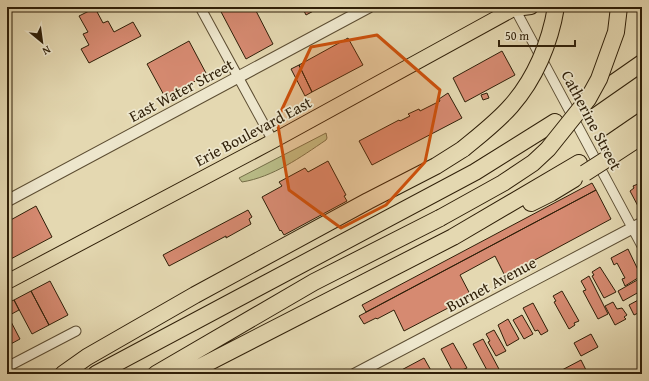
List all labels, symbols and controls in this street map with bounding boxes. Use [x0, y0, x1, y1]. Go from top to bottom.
north arrow [22, 22, 62, 62]
scale bar [499, 22, 575, 48]
text: 50 m [505, 27, 529, 44]
text: N [39, 42, 54, 60]
street label: East Water Street [124, 52, 238, 128]
street label: Catherine Street [556, 66, 629, 174]
street label: Erie Boulevard East [190, 90, 316, 172]
street label: Burnet Avenue [442, 250, 540, 318]

